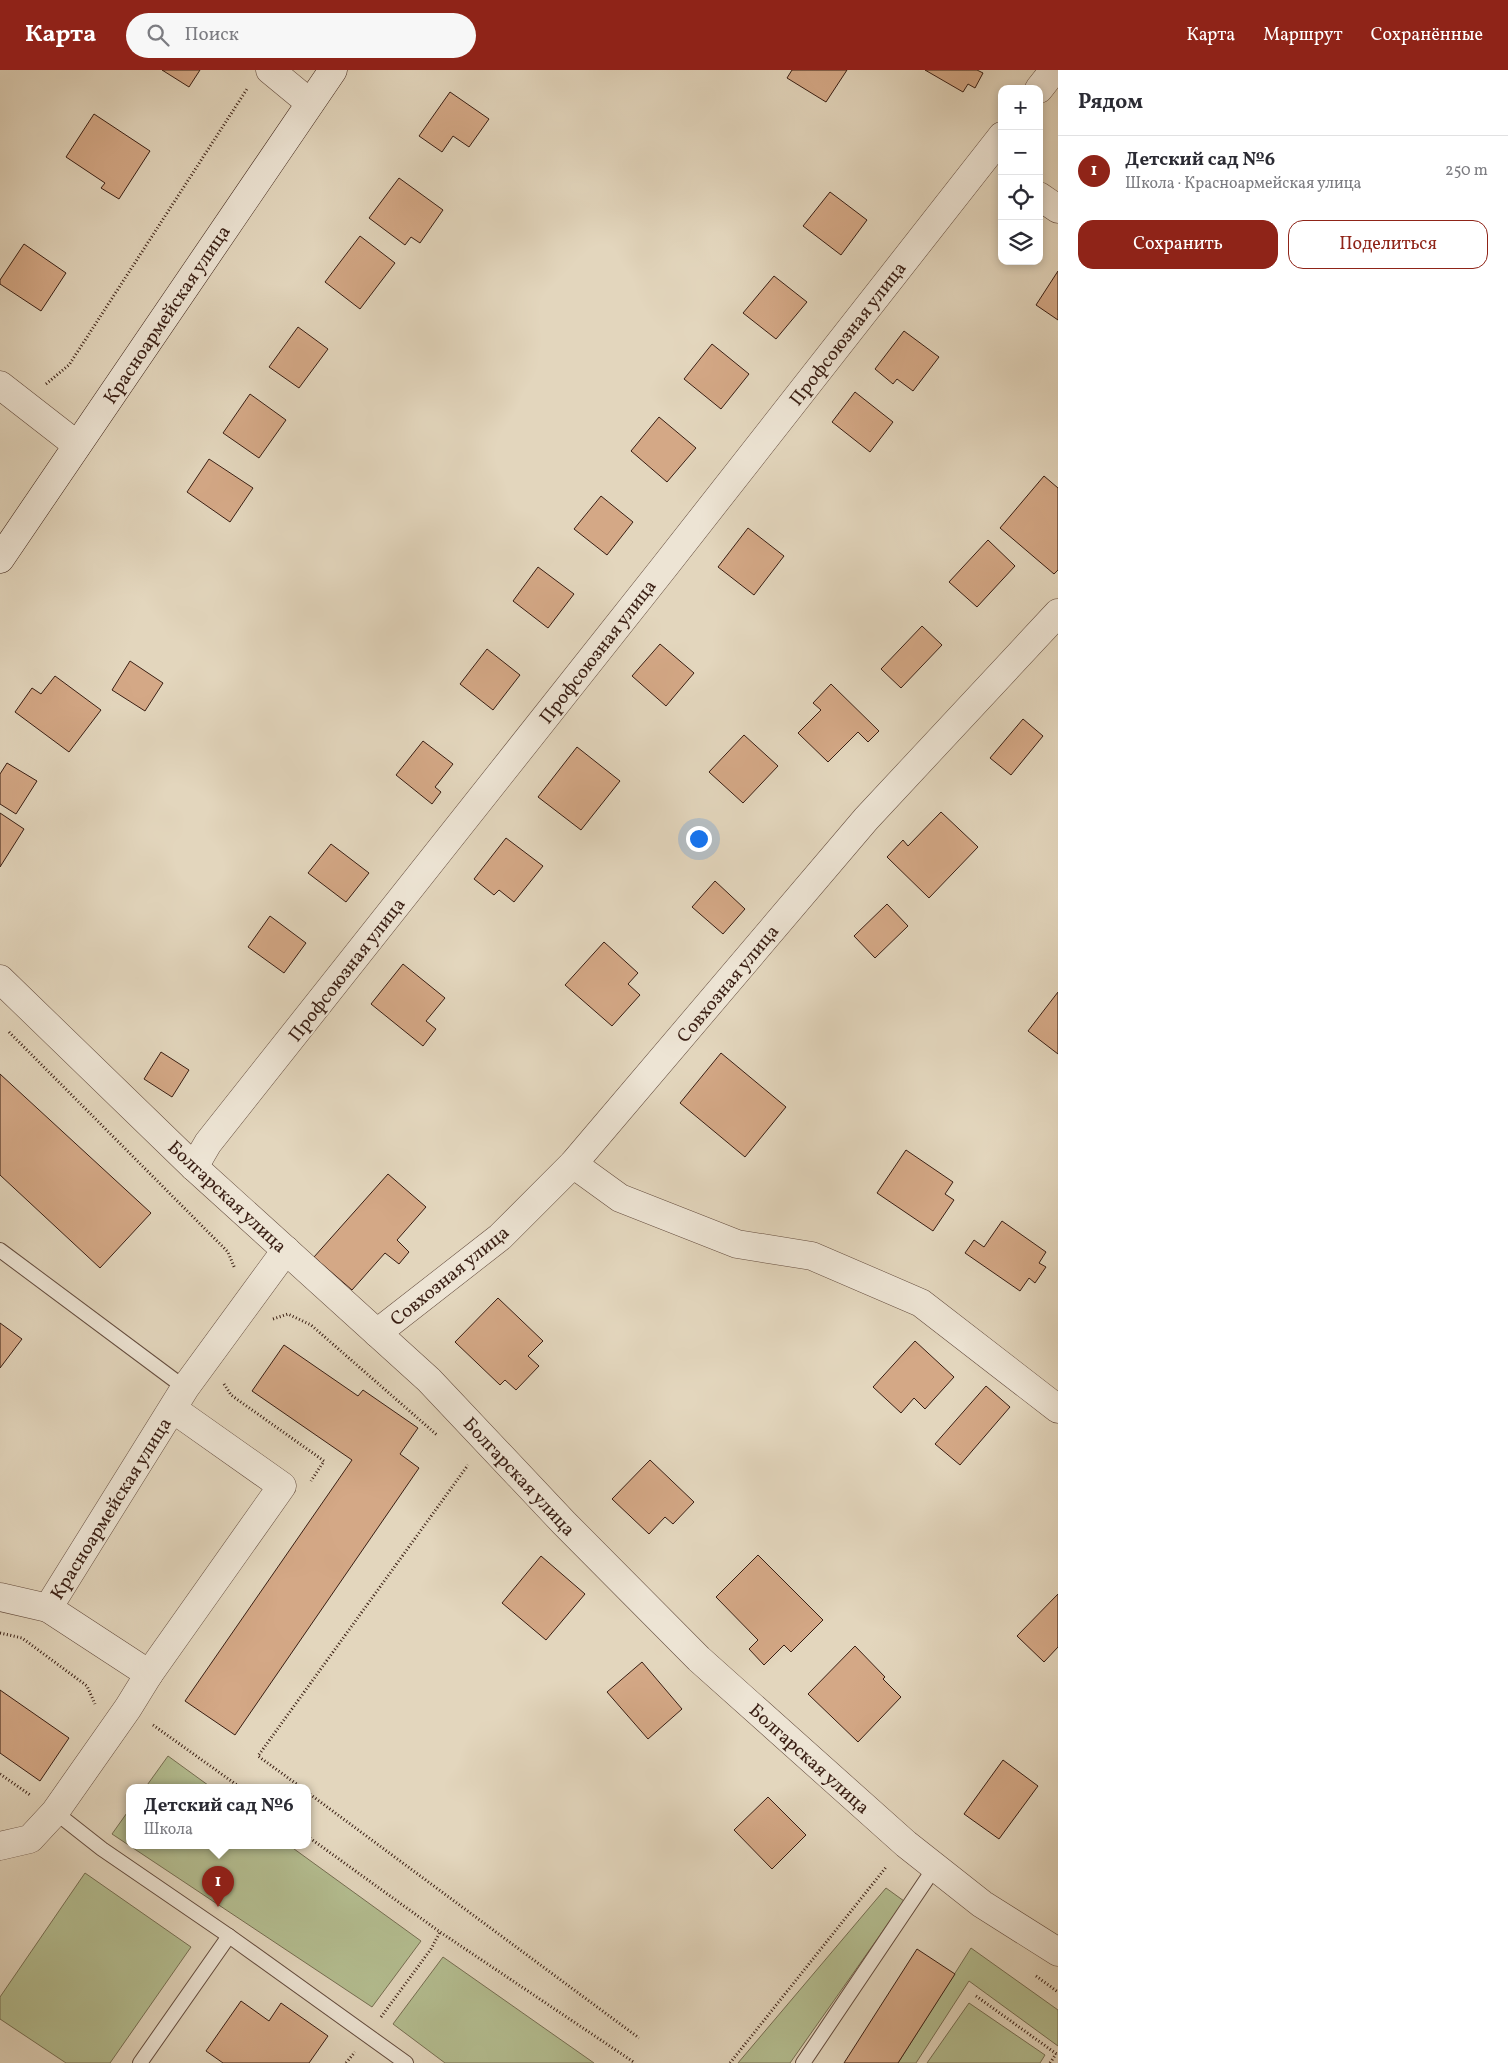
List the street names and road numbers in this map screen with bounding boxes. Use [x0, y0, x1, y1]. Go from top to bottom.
street label: Красноармейская улица [98, 221, 237, 410]
street label: Профсоюзная улица [784, 257, 913, 412]
street label: Профсоюзная улица [534, 575, 663, 730]
street label: Профсоюзная улица [283, 893, 412, 1048]
street label: Совхозная улица [671, 920, 786, 1049]
street label: Болгарская улица [161, 1135, 292, 1260]
street label: Совхозная улица [385, 1220, 515, 1333]
street label: Болгарская улица [456, 1412, 581, 1543]
street label: Красноармейская улица [45, 1413, 179, 1605]
street label: Болгарская улица [743, 1698, 875, 1821]

